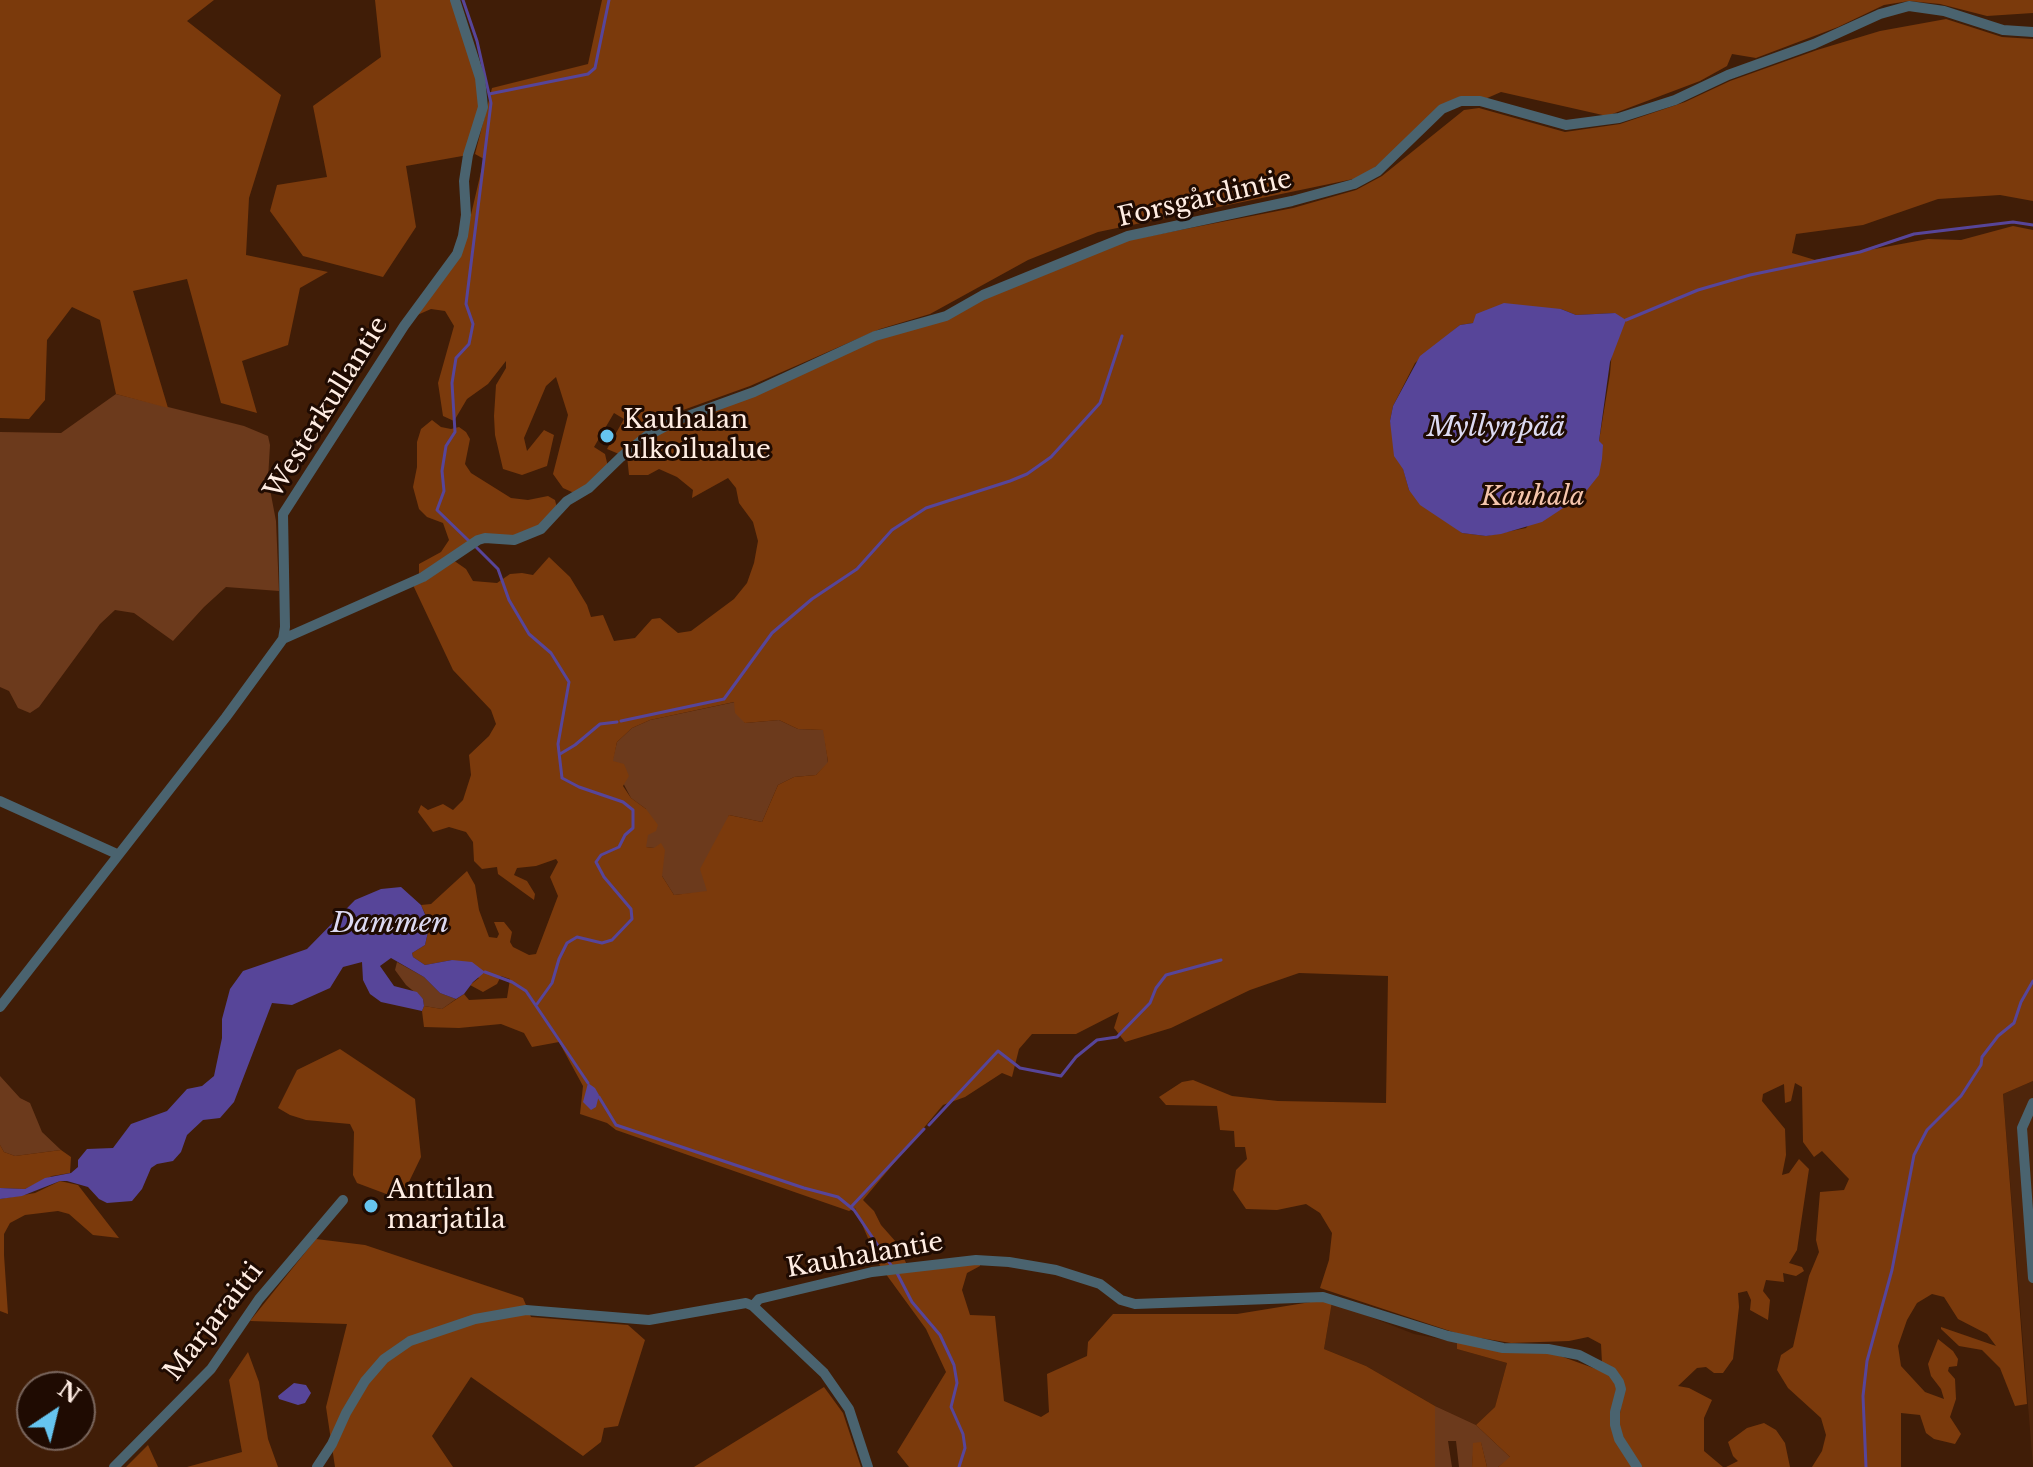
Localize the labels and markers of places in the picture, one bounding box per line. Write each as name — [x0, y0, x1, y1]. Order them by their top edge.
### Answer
place label: Kauhalan ulkoilualue — [623, 405, 771, 466]
marker: Kauhalan ulkoilualue — [598, 427, 616, 445]
place label: Anttilan marjatila — [387, 1175, 506, 1236]
marker: Anttilan marjatila — [362, 1197, 380, 1215]

